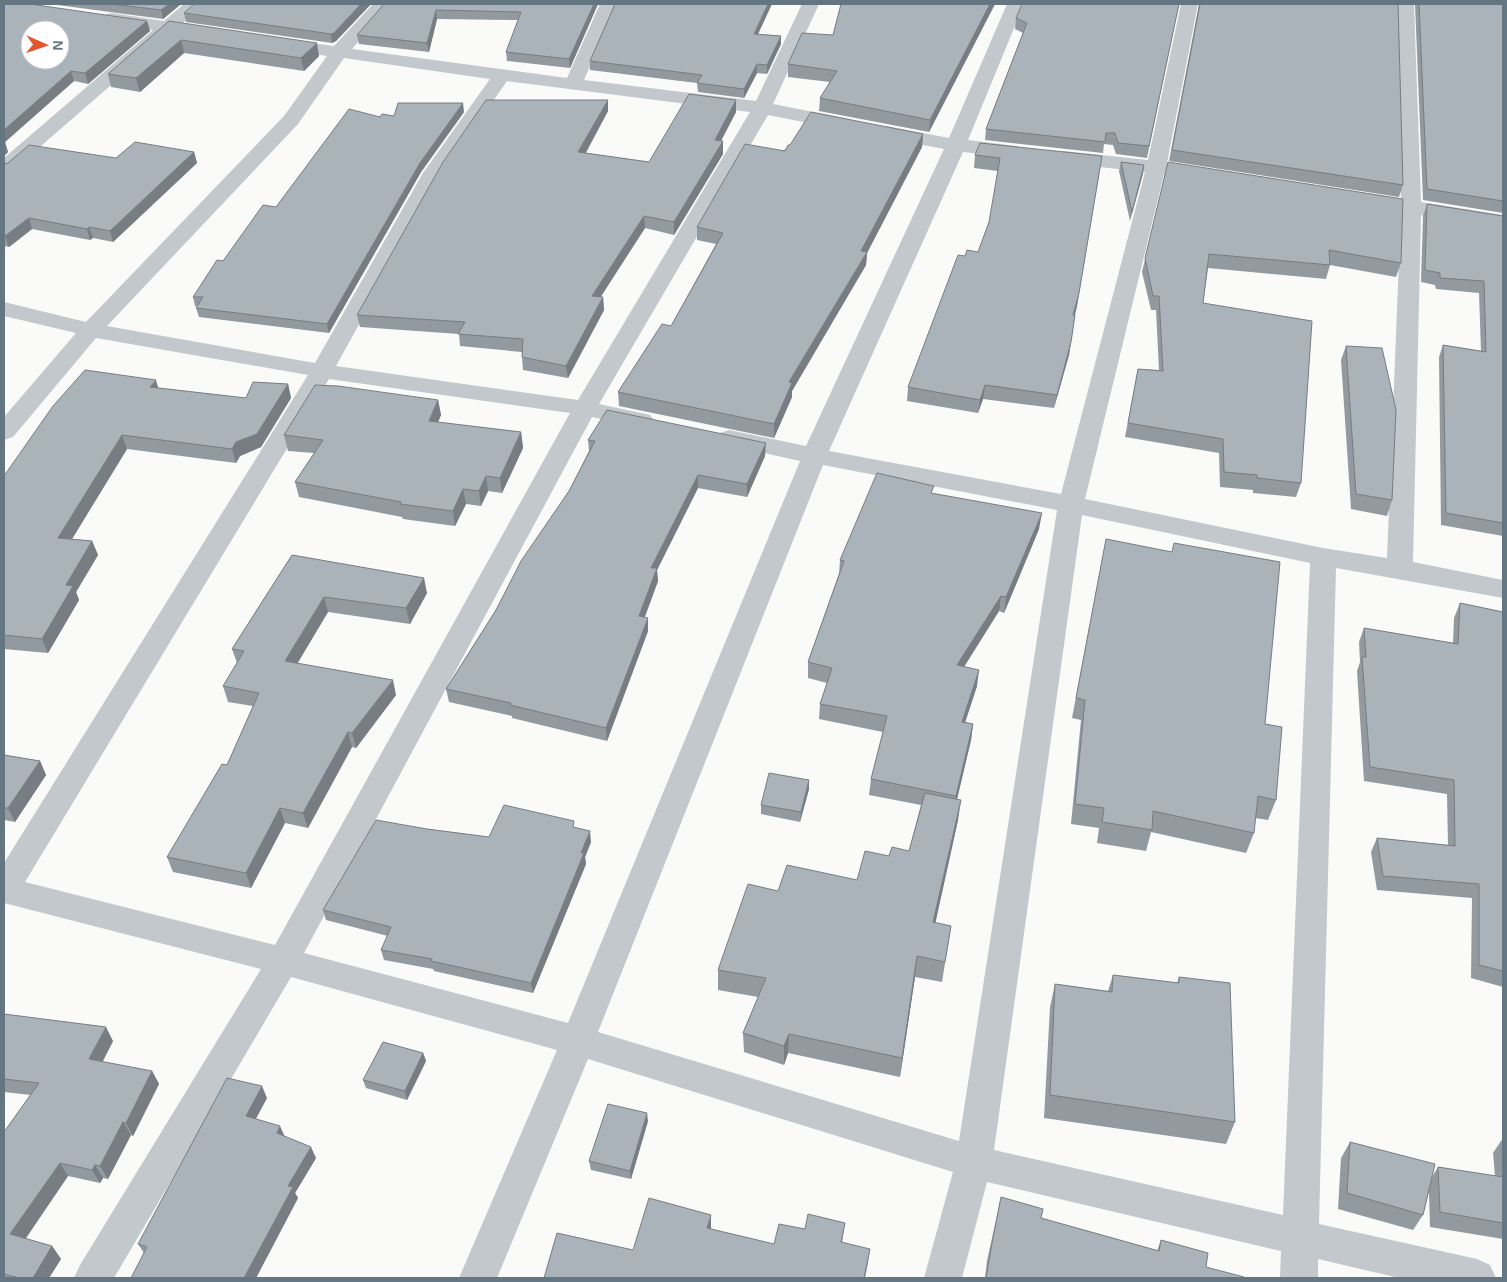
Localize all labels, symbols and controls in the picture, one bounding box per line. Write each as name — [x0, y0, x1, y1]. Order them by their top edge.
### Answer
north arrow — [20, 20, 70, 70]
text: N — [50, 40, 66, 51]

